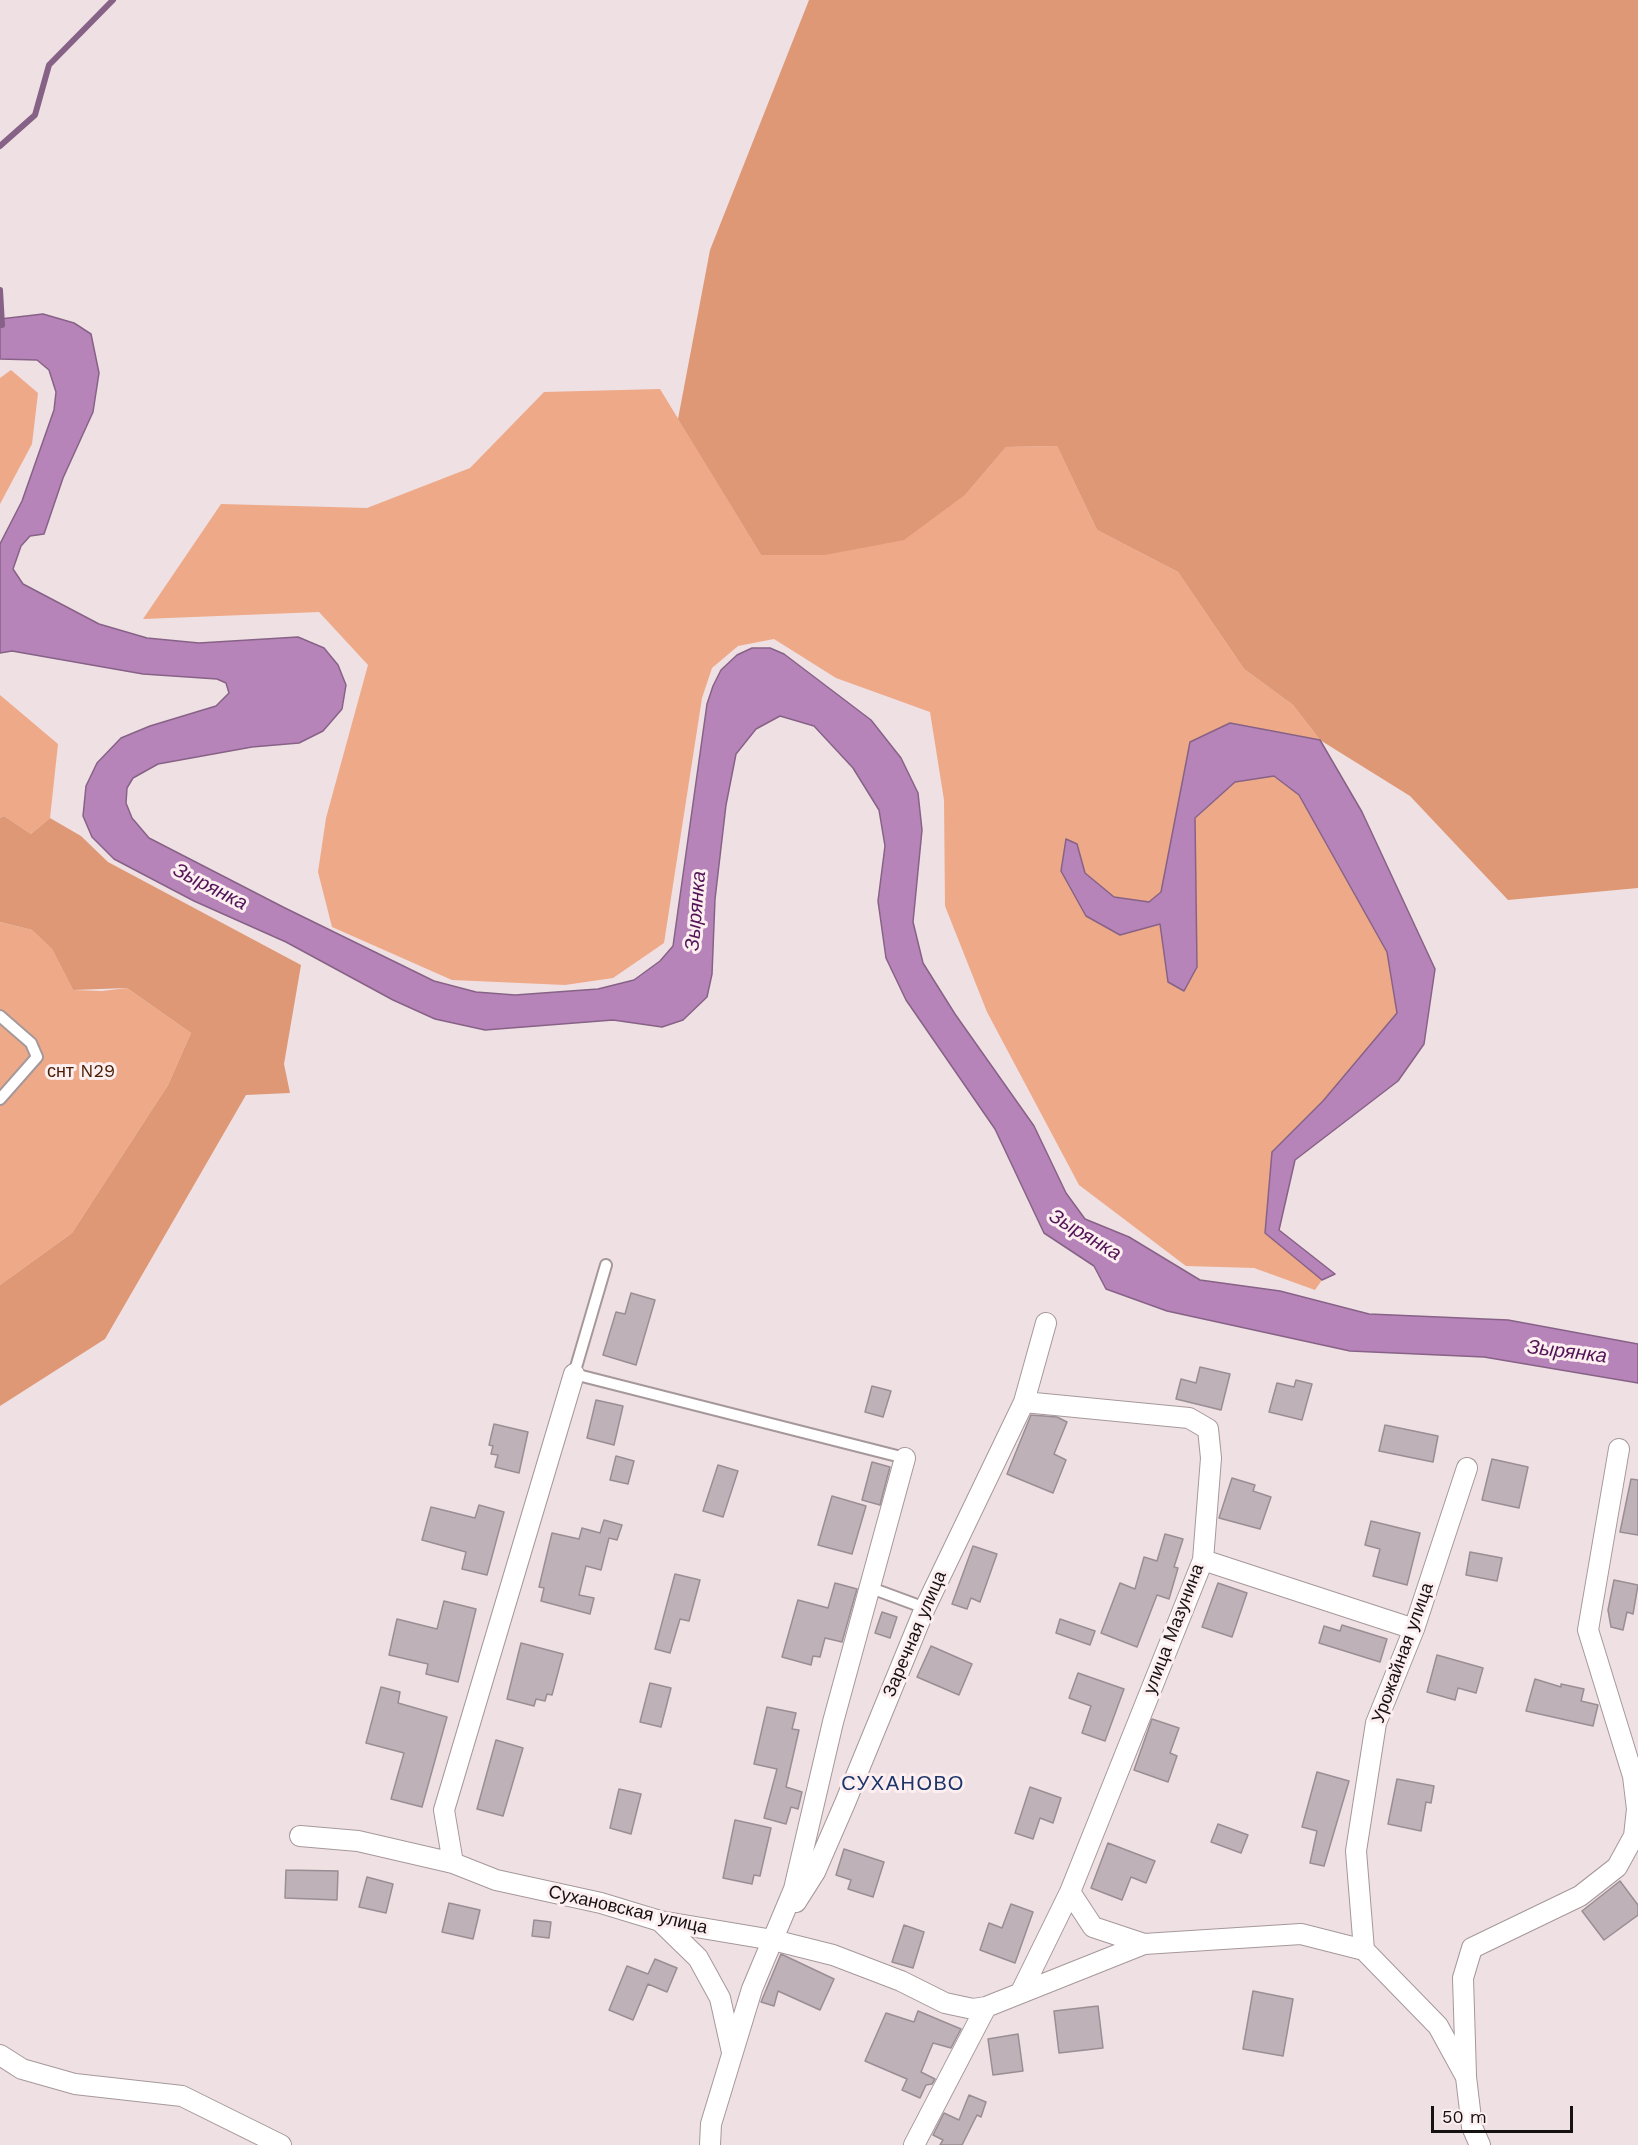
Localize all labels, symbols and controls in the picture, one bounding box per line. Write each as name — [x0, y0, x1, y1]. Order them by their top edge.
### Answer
water label: Зырянка — [169, 858, 251, 916]
water label: Зырянка — [681, 870, 711, 952]
park label: снт N29 — [47, 1061, 115, 1083]
water label: Зырянка — [1044, 1204, 1126, 1266]
water label: Зырянка — [1526, 1335, 1608, 1369]
street label: улица Мазунина — [1139, 1561, 1209, 1697]
street label: Заречная улица — [879, 1568, 951, 1700]
street label: Урожайная улица — [1368, 1580, 1438, 1726]
district label: СУХАНОВО — [841, 1772, 965, 1796]
street label: Сухановская улица — [546, 1881, 710, 1939]
scale bar — [1434, 2094, 1576, 2132]
text: 50 m — [1442, 2106, 1487, 2127]

